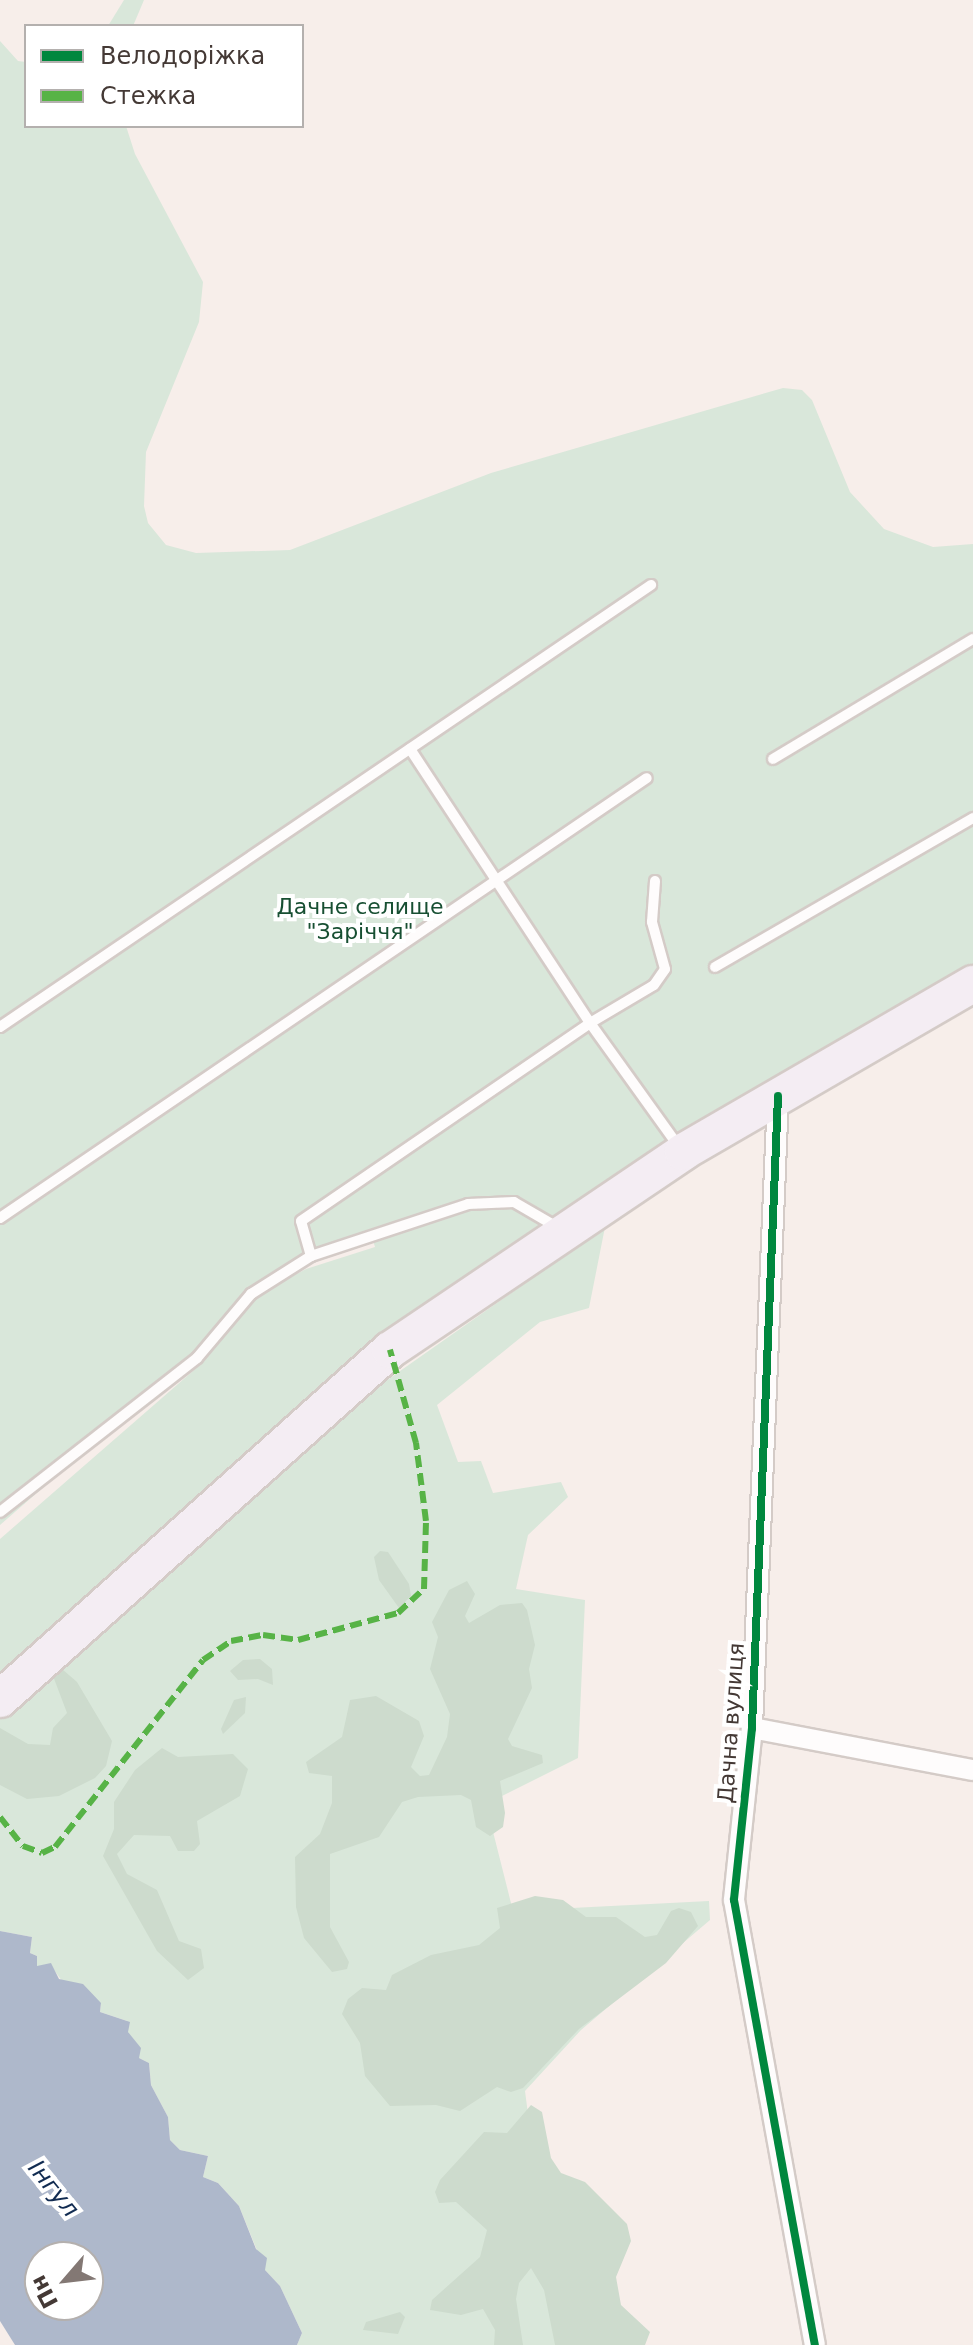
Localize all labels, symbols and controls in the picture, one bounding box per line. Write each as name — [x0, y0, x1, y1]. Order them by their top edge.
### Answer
legend — [24, 24, 304, 128]
text: Велодоріжка — [100, 42, 265, 70]
text: Стежка — [100, 82, 196, 110]
park label: Дачне селище "Заріччя" — [277, 893, 443, 944]
street label: Дачна вулиця — [712, 1642, 750, 1804]
water label: Інгул — [21, 2155, 85, 2223]
north arrow — [24, 2241, 104, 2321]
text: Пн — [25, 2271, 63, 2312]

